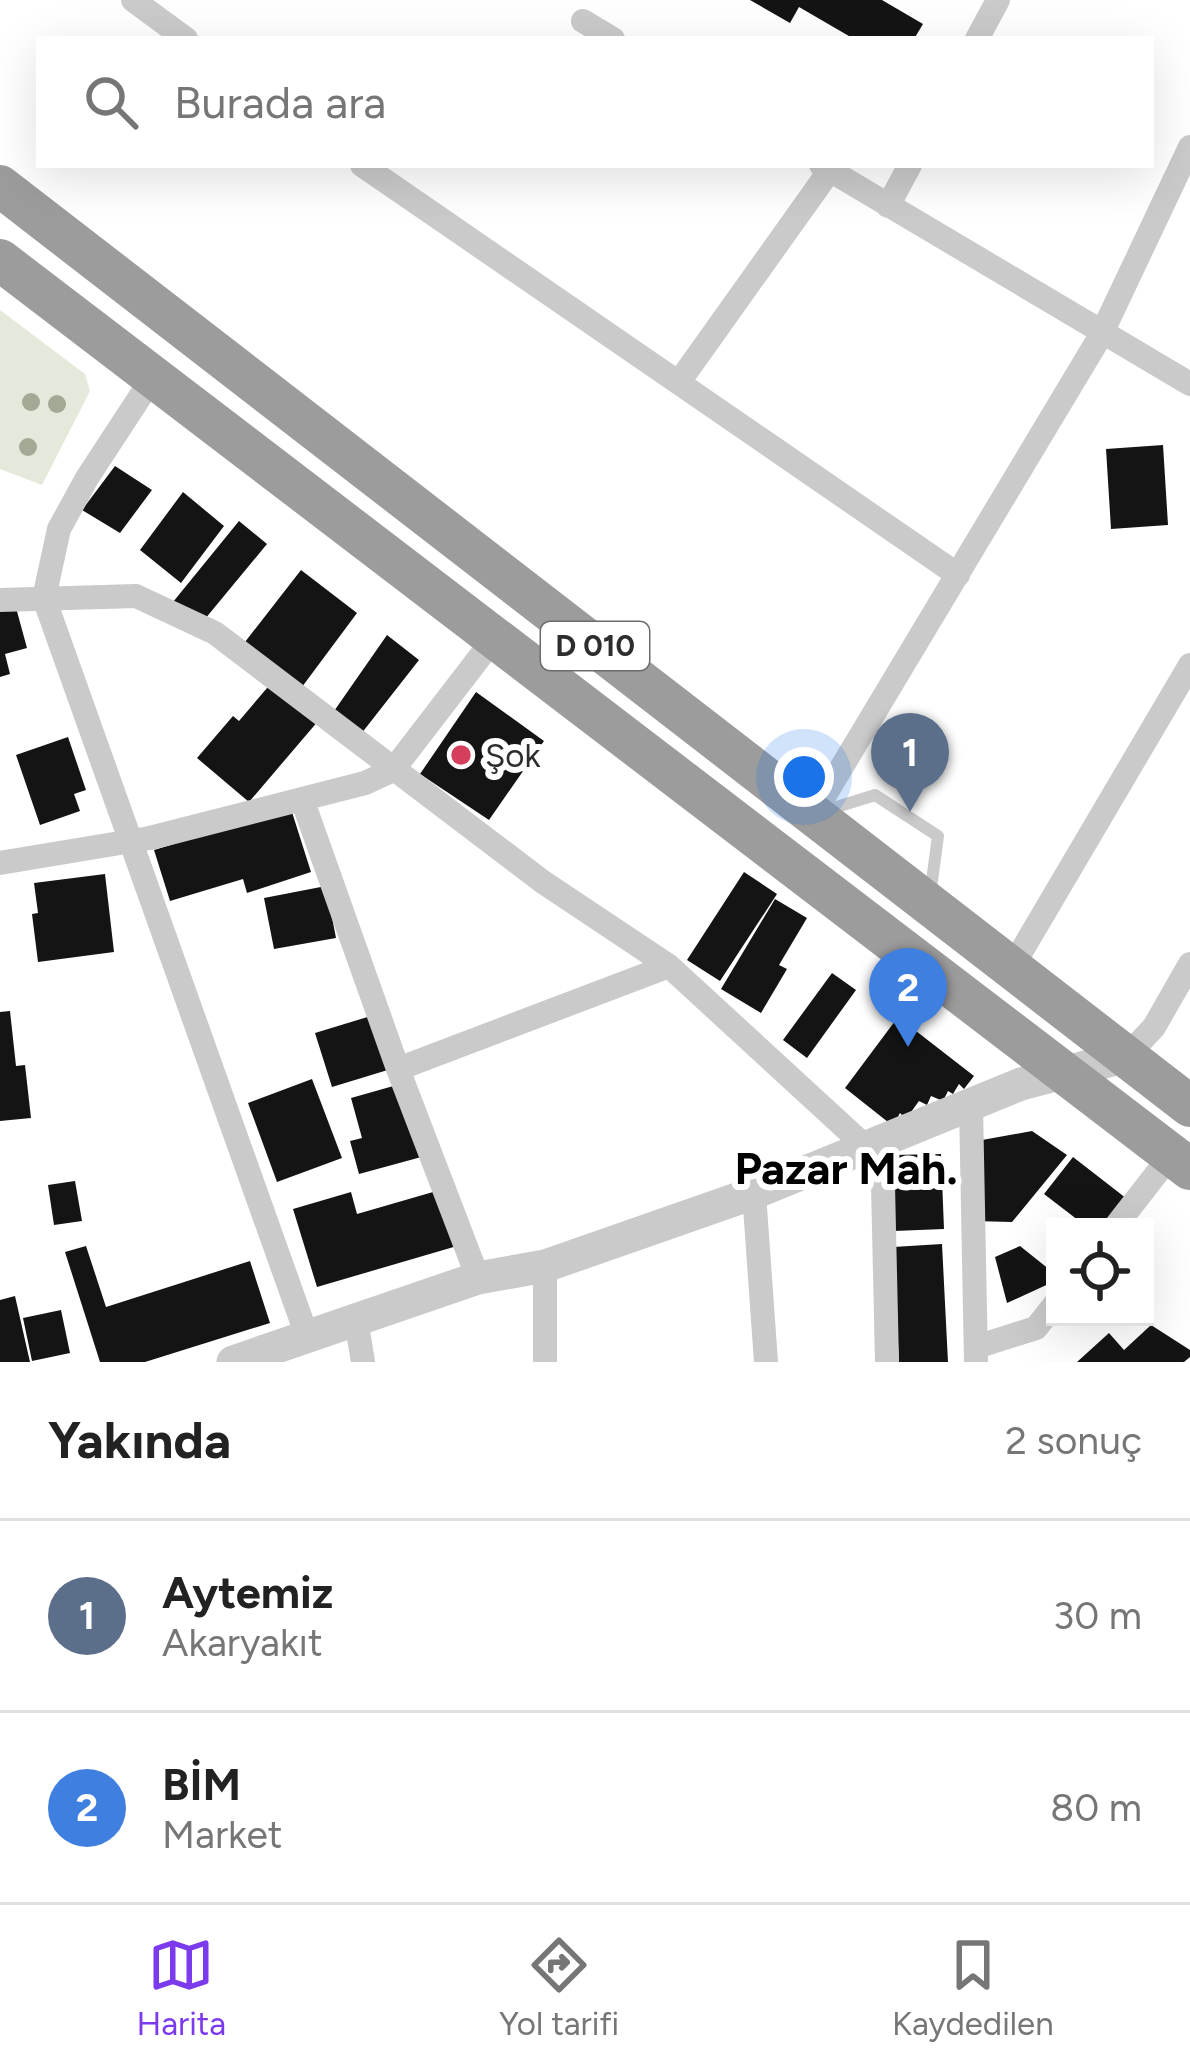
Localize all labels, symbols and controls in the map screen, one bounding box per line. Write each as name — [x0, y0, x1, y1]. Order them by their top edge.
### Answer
search box — [36, 36, 1154, 168]
icon: search — [78, 69, 144, 135]
text: Burada ara — [174, 75, 386, 129]
road number: D 010 — [541, 622, 649, 670]
pin: 1 — [871, 713, 949, 812]
place label: Şok — [485, 736, 540, 775]
marker: Şok — [448, 742, 474, 768]
your location — [774, 747, 834, 807]
pin: 2 — [869, 948, 947, 1047]
district label: Pazar Mah. — [734, 1141, 958, 1195]
map controls — [1046, 1218, 1154, 1326]
button: locate — [1046, 1218, 1154, 1326]
text: Yakında — [48, 1410, 231, 1471]
text: 2 sonuç — [1005, 1417, 1142, 1464]
text: Aytemiz — [162, 1565, 333, 1619]
text: 1 — [79, 1592, 95, 1639]
text: 30 m — [1053, 1592, 1142, 1639]
text: Akaryakıt — [162, 1619, 323, 1666]
text: BİM — [162, 1757, 241, 1811]
text: 2 — [76, 1784, 98, 1831]
text: 80 m — [1050, 1784, 1142, 1831]
text: Market — [162, 1811, 283, 1858]
tab: Harita — [136, 1932, 226, 2043]
tab: Yol tarifi — [499, 1932, 619, 2043]
tab: Kaydedilen — [892, 1932, 1054, 2043]

